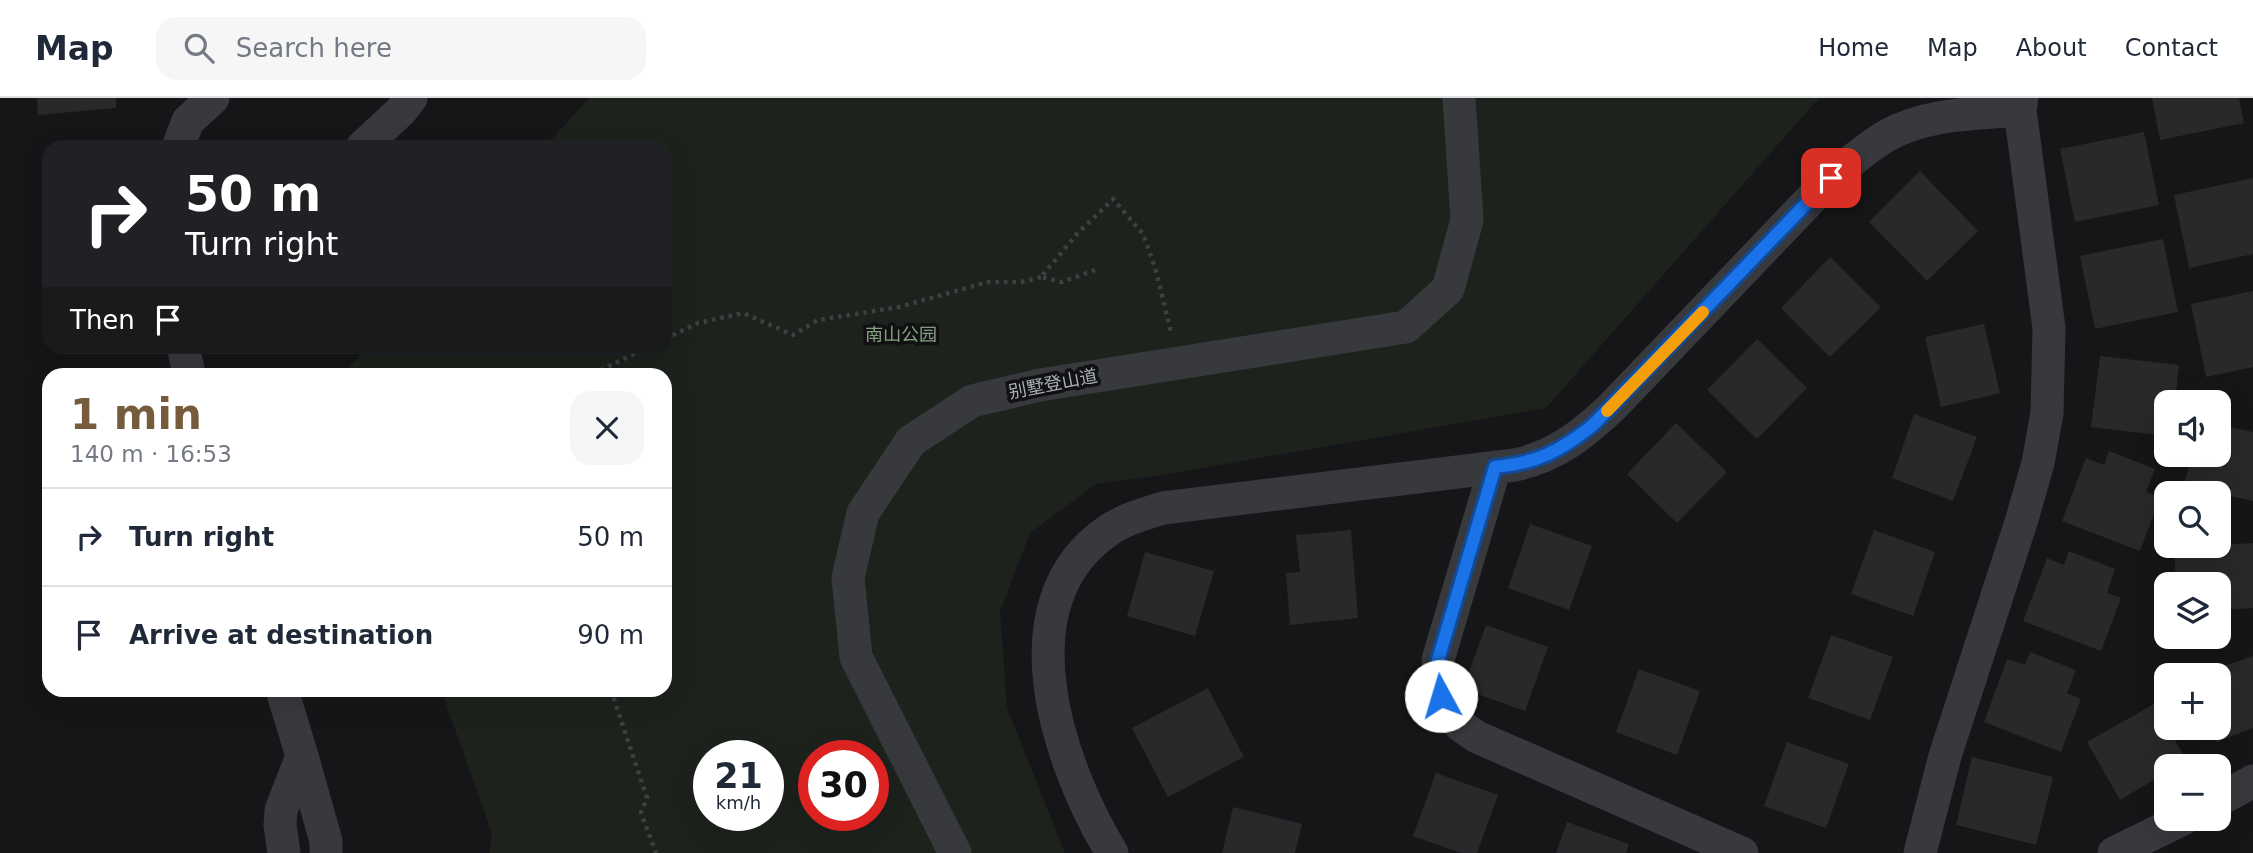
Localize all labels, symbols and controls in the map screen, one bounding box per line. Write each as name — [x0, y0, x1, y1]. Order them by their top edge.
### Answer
search box — [156, 17, 646, 80]
text: Map — [35, 29, 114, 68]
icon: search — [180, 29, 218, 67]
text: Search here — [236, 33, 392, 63]
text: Home — [1818, 34, 1889, 62]
text: Map — [1927, 34, 1978, 62]
text: About — [2016, 34, 2087, 62]
text: Contact — [2125, 34, 2218, 62]
pin — [1801, 148, 1861, 208]
icon: arrive — [1812, 159, 1850, 197]
text: 50 m — [185, 166, 321, 223]
icon: right — [70, 168, 161, 259]
text: Turn right — [185, 225, 338, 263]
icon: arrive — [149, 301, 187, 339]
text: Then — [70, 305, 135, 335]
park label: 南山公园 — [865, 324, 937, 345]
street label: 别墅登山道 — [1007, 365, 1099, 402]
text: 1 min — [70, 390, 202, 439]
map controls — [2154, 390, 2231, 831]
button: sound — [2154, 390, 2231, 467]
button: close — [570, 391, 644, 465]
text: 140 m · 16:53 — [70, 441, 232, 467]
button: search — [2154, 481, 2231, 558]
icon: right — [70, 518, 108, 556]
text: Turn right — [129, 522, 274, 552]
text: 50 m — [577, 522, 644, 552]
button: layers — [2154, 572, 2231, 649]
icon: arrive — [70, 616, 108, 654]
text: Arrive at destination — [129, 620, 433, 650]
text: 90 m — [577, 620, 644, 650]
position arrow — [1404, 659, 1478, 733]
button: + — [2154, 663, 2231, 740]
speed limit sign: 30 — [798, 740, 889, 831]
button: − — [2154, 754, 2231, 831]
text: 21 — [714, 756, 763, 796]
text: km/h — [716, 792, 761, 813]

